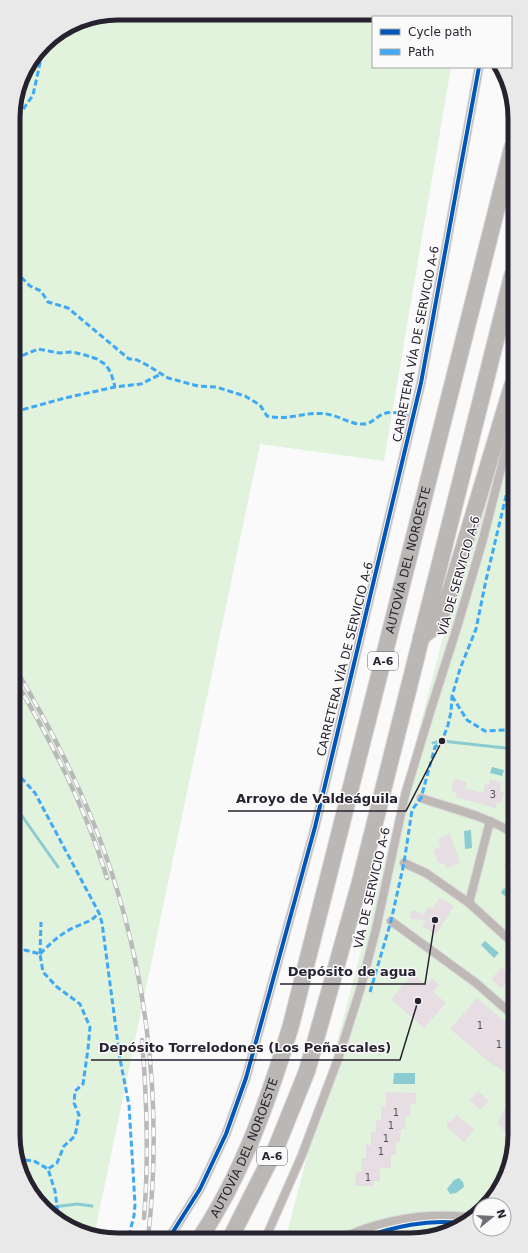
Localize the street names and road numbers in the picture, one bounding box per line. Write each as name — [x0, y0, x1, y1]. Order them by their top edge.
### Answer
street label: CARRETERA VÍA DE SERVICIO A-6 — [389, 244, 442, 443]
street label: AUTOVÍA DEL NOROESTE — [383, 485, 433, 635]
street label: VÍA DE SERVICIO A-6 — [434, 514, 483, 638]
street label: CARRETERA VÍA DE SERVICIO A-6 — [313, 560, 376, 758]
road number: A-6 — [368, 652, 398, 670]
street label: VÍA DE SERVICIO A-6 — [350, 826, 393, 950]
street label: AUTOVÍA DEL NOROESTE — [207, 1076, 281, 1220]
road number: A-6 — [257, 1147, 287, 1165]

